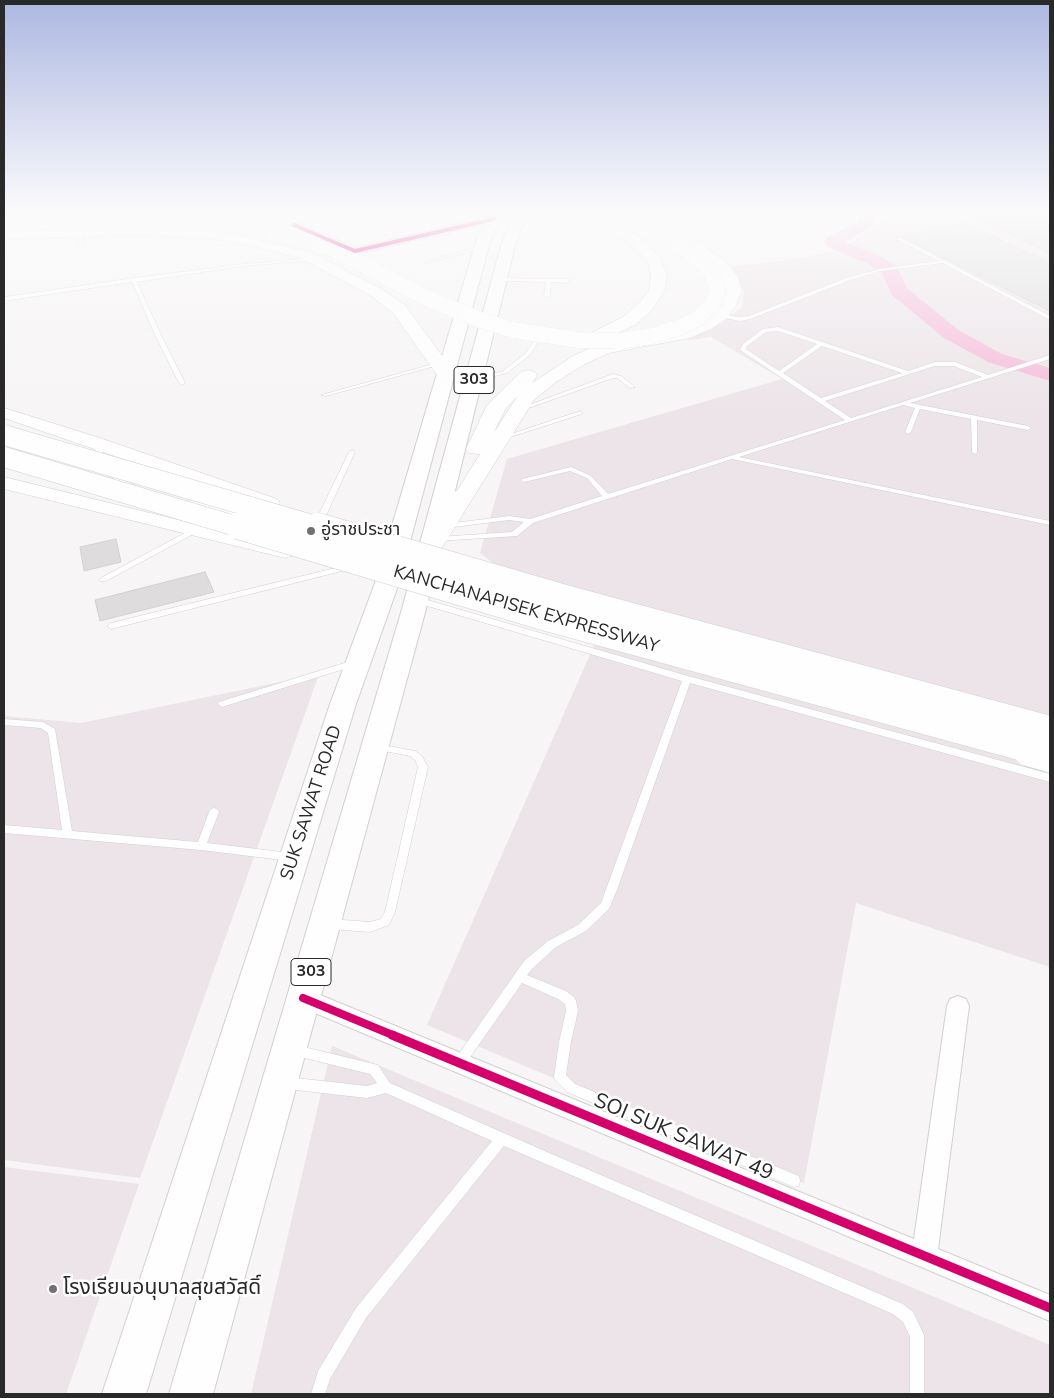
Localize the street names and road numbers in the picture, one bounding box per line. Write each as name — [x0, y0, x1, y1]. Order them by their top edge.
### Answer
road number: 303 — [454, 366, 494, 394]
street label: KANCHANAPISEK EXPRESSWAY — [391, 562, 661, 658]
street label: SUK SAWAT ROAD — [277, 723, 347, 883]
road number: 303 — [291, 959, 331, 986]
street label: SOI SUK SAWAT 49 — [589, 1089, 777, 1187]

